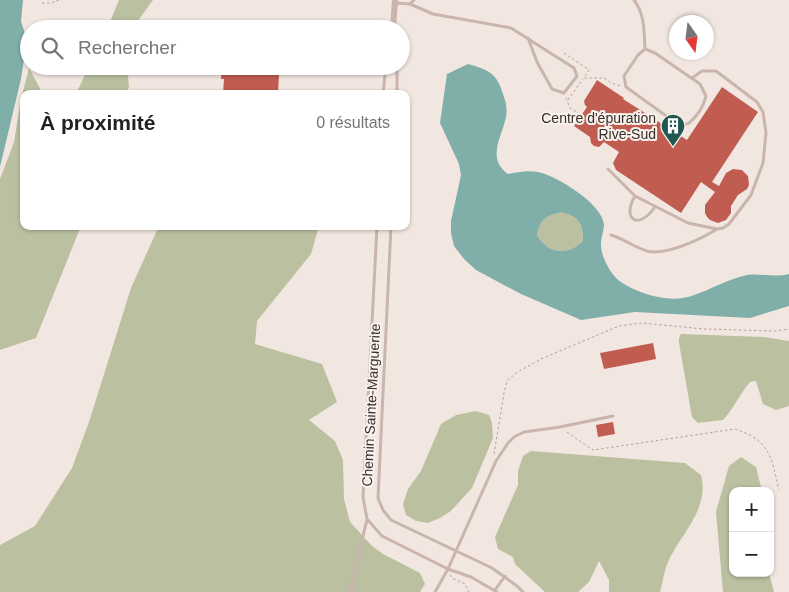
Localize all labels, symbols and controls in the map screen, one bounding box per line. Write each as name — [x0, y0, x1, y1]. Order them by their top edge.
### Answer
north arrow — [669, 15, 714, 60]
search box — [20, 20, 410, 75]
icon: search — [38, 34, 66, 62]
text: Rechercher — [78, 37, 176, 58]
place label: Centre d'épuration Rive-Sud — [541, 110, 656, 142]
text: À proximité — [40, 111, 156, 134]
building icon: Centre d'épuration Rive-Sud — [660, 113, 686, 147]
text: 0 résultats — [316, 114, 390, 131]
street label: Chemin Sainte-Marguerite — [359, 323, 383, 487]
map controls — [729, 487, 774, 577]
button: + — [729, 487, 774, 532]
button: − — [729, 532, 774, 577]

